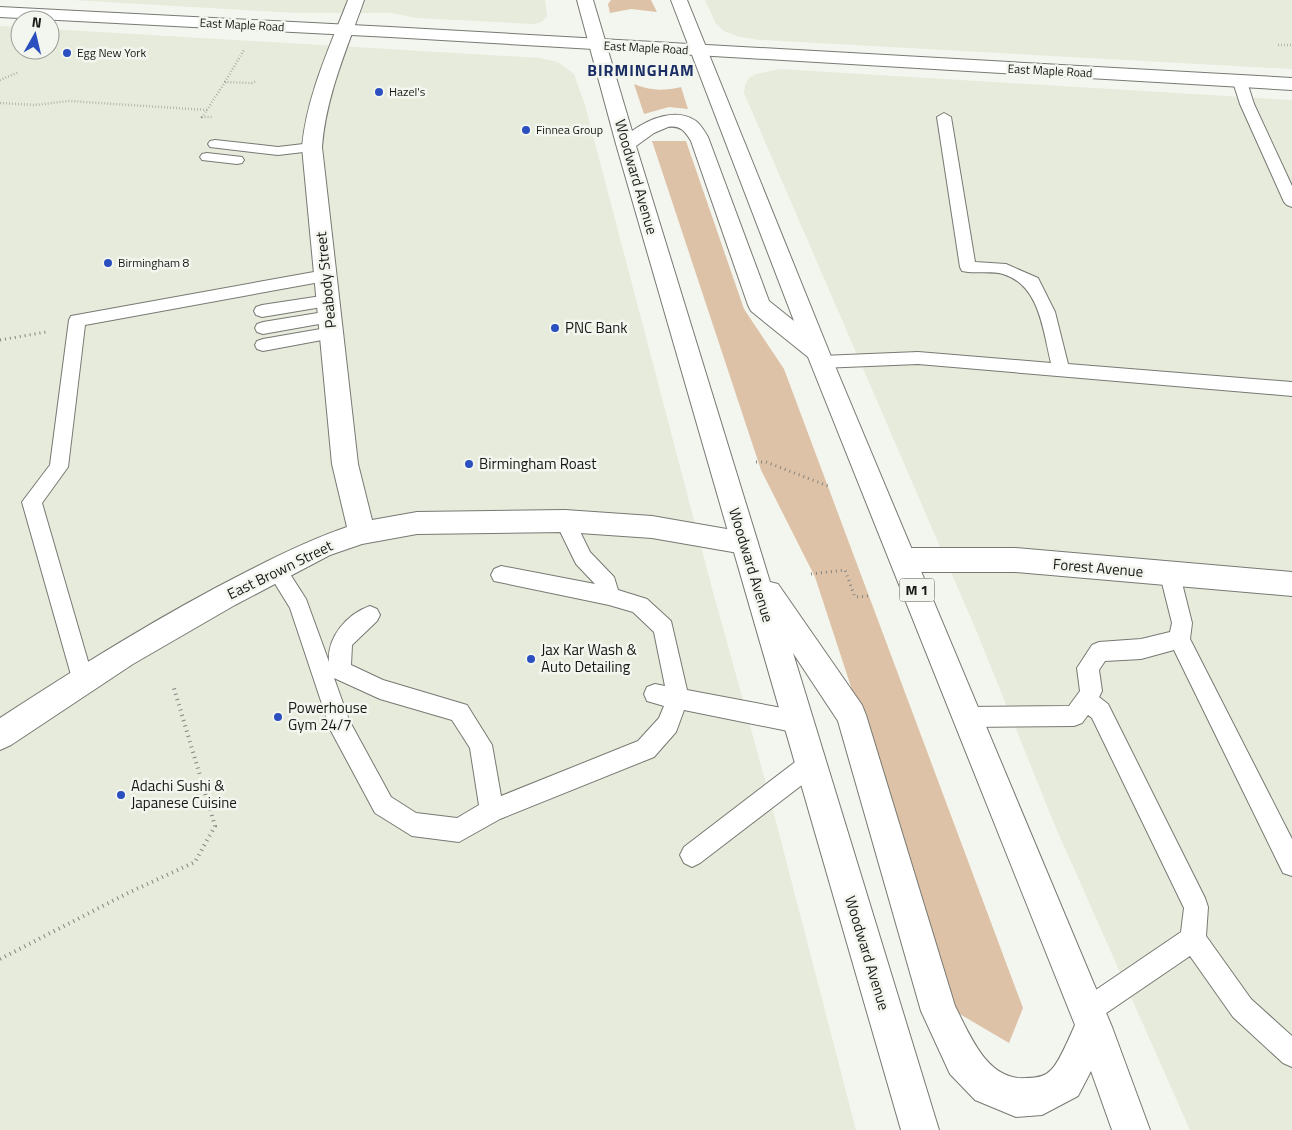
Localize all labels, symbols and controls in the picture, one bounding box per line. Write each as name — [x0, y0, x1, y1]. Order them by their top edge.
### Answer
north arrow — [10, 10, 60, 60]
text: N — [31, 11, 43, 33]
street label: East Maple Road — [199, 13, 285, 36]
street label: East Maple Road — [603, 36, 689, 59]
place label: Egg New York — [77, 43, 146, 62]
marker: Egg New York — [61, 47, 73, 59]
district label: BIRMINGHAM — [587, 58, 695, 82]
street label: East Maple Road — [1007, 59, 1093, 82]
place label: Hazel's — [389, 82, 426, 101]
marker: Hazel's — [373, 86, 385, 98]
street label: Woodward Avenue — [609, 117, 664, 237]
place label: Finnea Group — [536, 120, 603, 139]
marker: Finnea Group — [520, 124, 532, 136]
street label: Peabody Street — [309, 230, 342, 329]
place label: Birmingham 8 — [118, 253, 190, 272]
marker: Birmingham 8 — [102, 257, 114, 269]
place label: PNC Bank — [565, 316, 628, 339]
marker: PNC Bank — [549, 322, 561, 334]
place label: Birmingham Roast — [479, 452, 597, 475]
marker: Birmingham Roast — [463, 458, 475, 470]
street label: Woodward Avenue — [723, 505, 780, 625]
street label: East Brown Street — [223, 534, 337, 605]
street label: Forest Avenue — [1052, 552, 1144, 583]
road number: M 1 — [900, 578, 934, 602]
place label: Jax Kar Wash & Auto Detailing — [541, 638, 637, 678]
marker: Jax Kar Wash & Auto Detailing — [525, 653, 537, 665]
place label: Powerhouse Gym 24/7 — [288, 696, 367, 736]
marker: Powerhouse Gym 24/7 — [272, 711, 284, 723]
place label: Adachi Sushi & Japanese Cuisine — [131, 774, 237, 814]
marker: Adachi Sushi & Japanese Cuisine — [115, 789, 127, 801]
street label: Woodward Avenue — [839, 893, 896, 1013]

